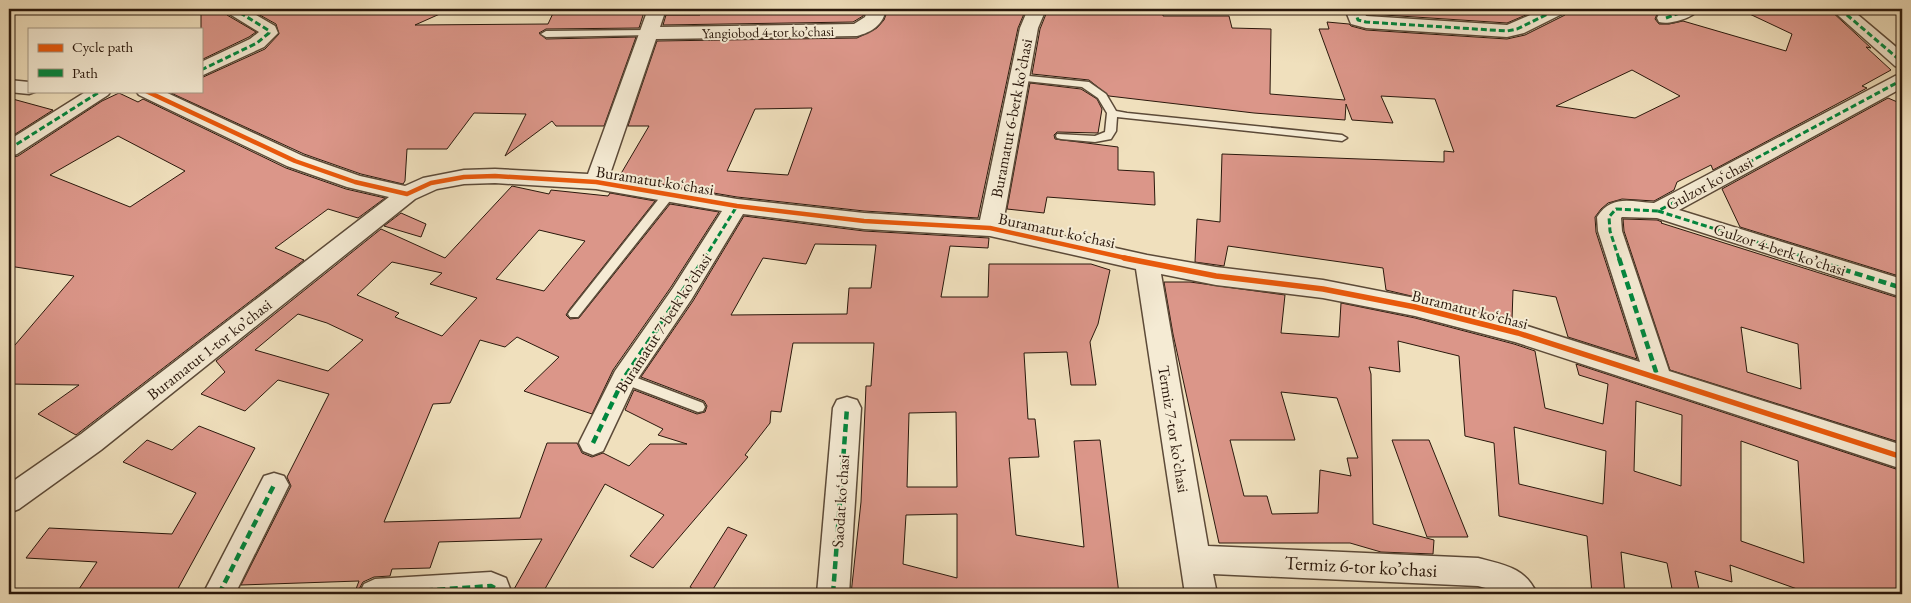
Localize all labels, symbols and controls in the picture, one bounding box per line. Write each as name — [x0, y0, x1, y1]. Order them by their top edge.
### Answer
street label: Yangiobod 4-tor koʼchasi — [702, 22, 835, 42]
legend — [28, 28, 202, 92]
text: Cycle path — [72, 37, 134, 56]
street label: Buramatut 6-berk koʼchasi — [986, 37, 1037, 199]
text: Path — [72, 63, 98, 82]
street label: Gulzor koʻchasi — [1662, 152, 1756, 215]
street label: Buramatut koʻchasi — [595, 161, 715, 200]
street label: Buramatut koʻchasi — [997, 208, 1117, 253]
street label: Gulzor 4-berk koʼchasi — [1711, 218, 1849, 281]
street label: Buramatut 7-berk koʼchasi — [611, 250, 716, 397]
street label: Buramatut koʻchasi — [1410, 285, 1530, 334]
street label: Buramatut 1-tor koʼchasi — [143, 294, 276, 405]
street label: Termiz 7-tor koʼchasi — [1153, 364, 1194, 494]
street label: Saodat koʻchasi — [827, 454, 854, 548]
street label: Termiz 6-tor koʼchasi — [1284, 550, 1438, 583]

